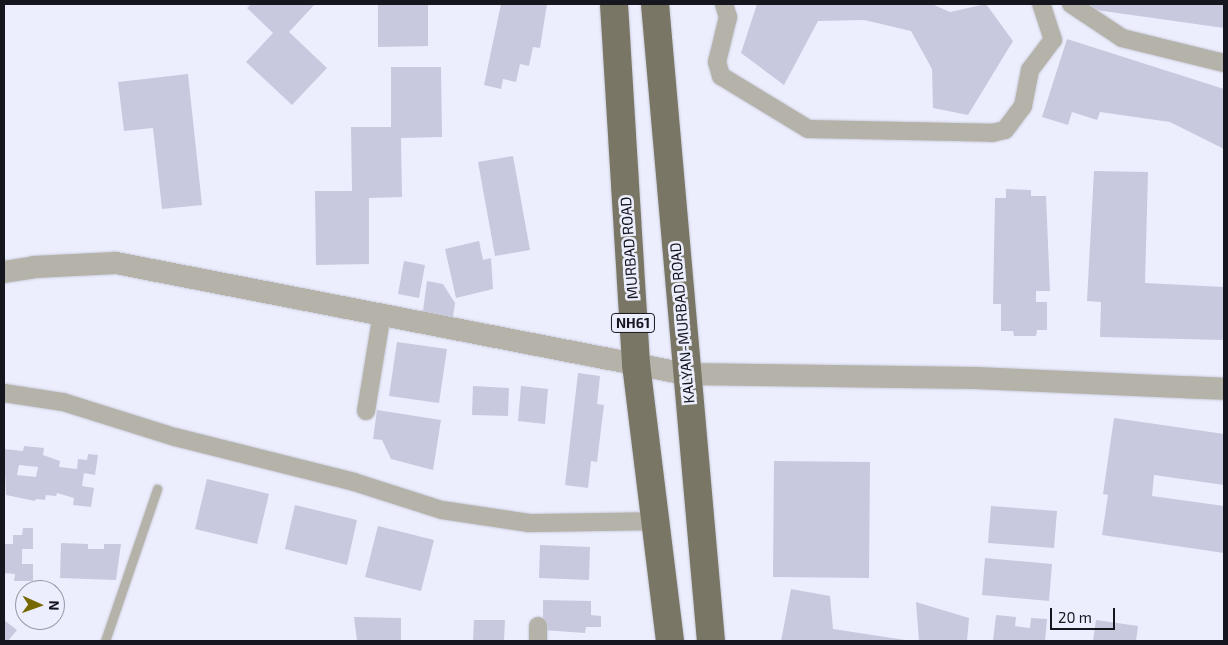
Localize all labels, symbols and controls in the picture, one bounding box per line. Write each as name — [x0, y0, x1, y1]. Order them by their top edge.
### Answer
street label: MURBAD ROAD — [616, 196, 642, 300]
street label: KALYAN-MURBAD ROAD — [666, 242, 698, 404]
road number: NH61 — [610, 312, 656, 334]
north arrow — [15, 580, 65, 630]
scale bar — [1053, 598, 1118, 630]
text: N — [46, 600, 63, 611]
text: 20 m — [1058, 608, 1092, 626]

